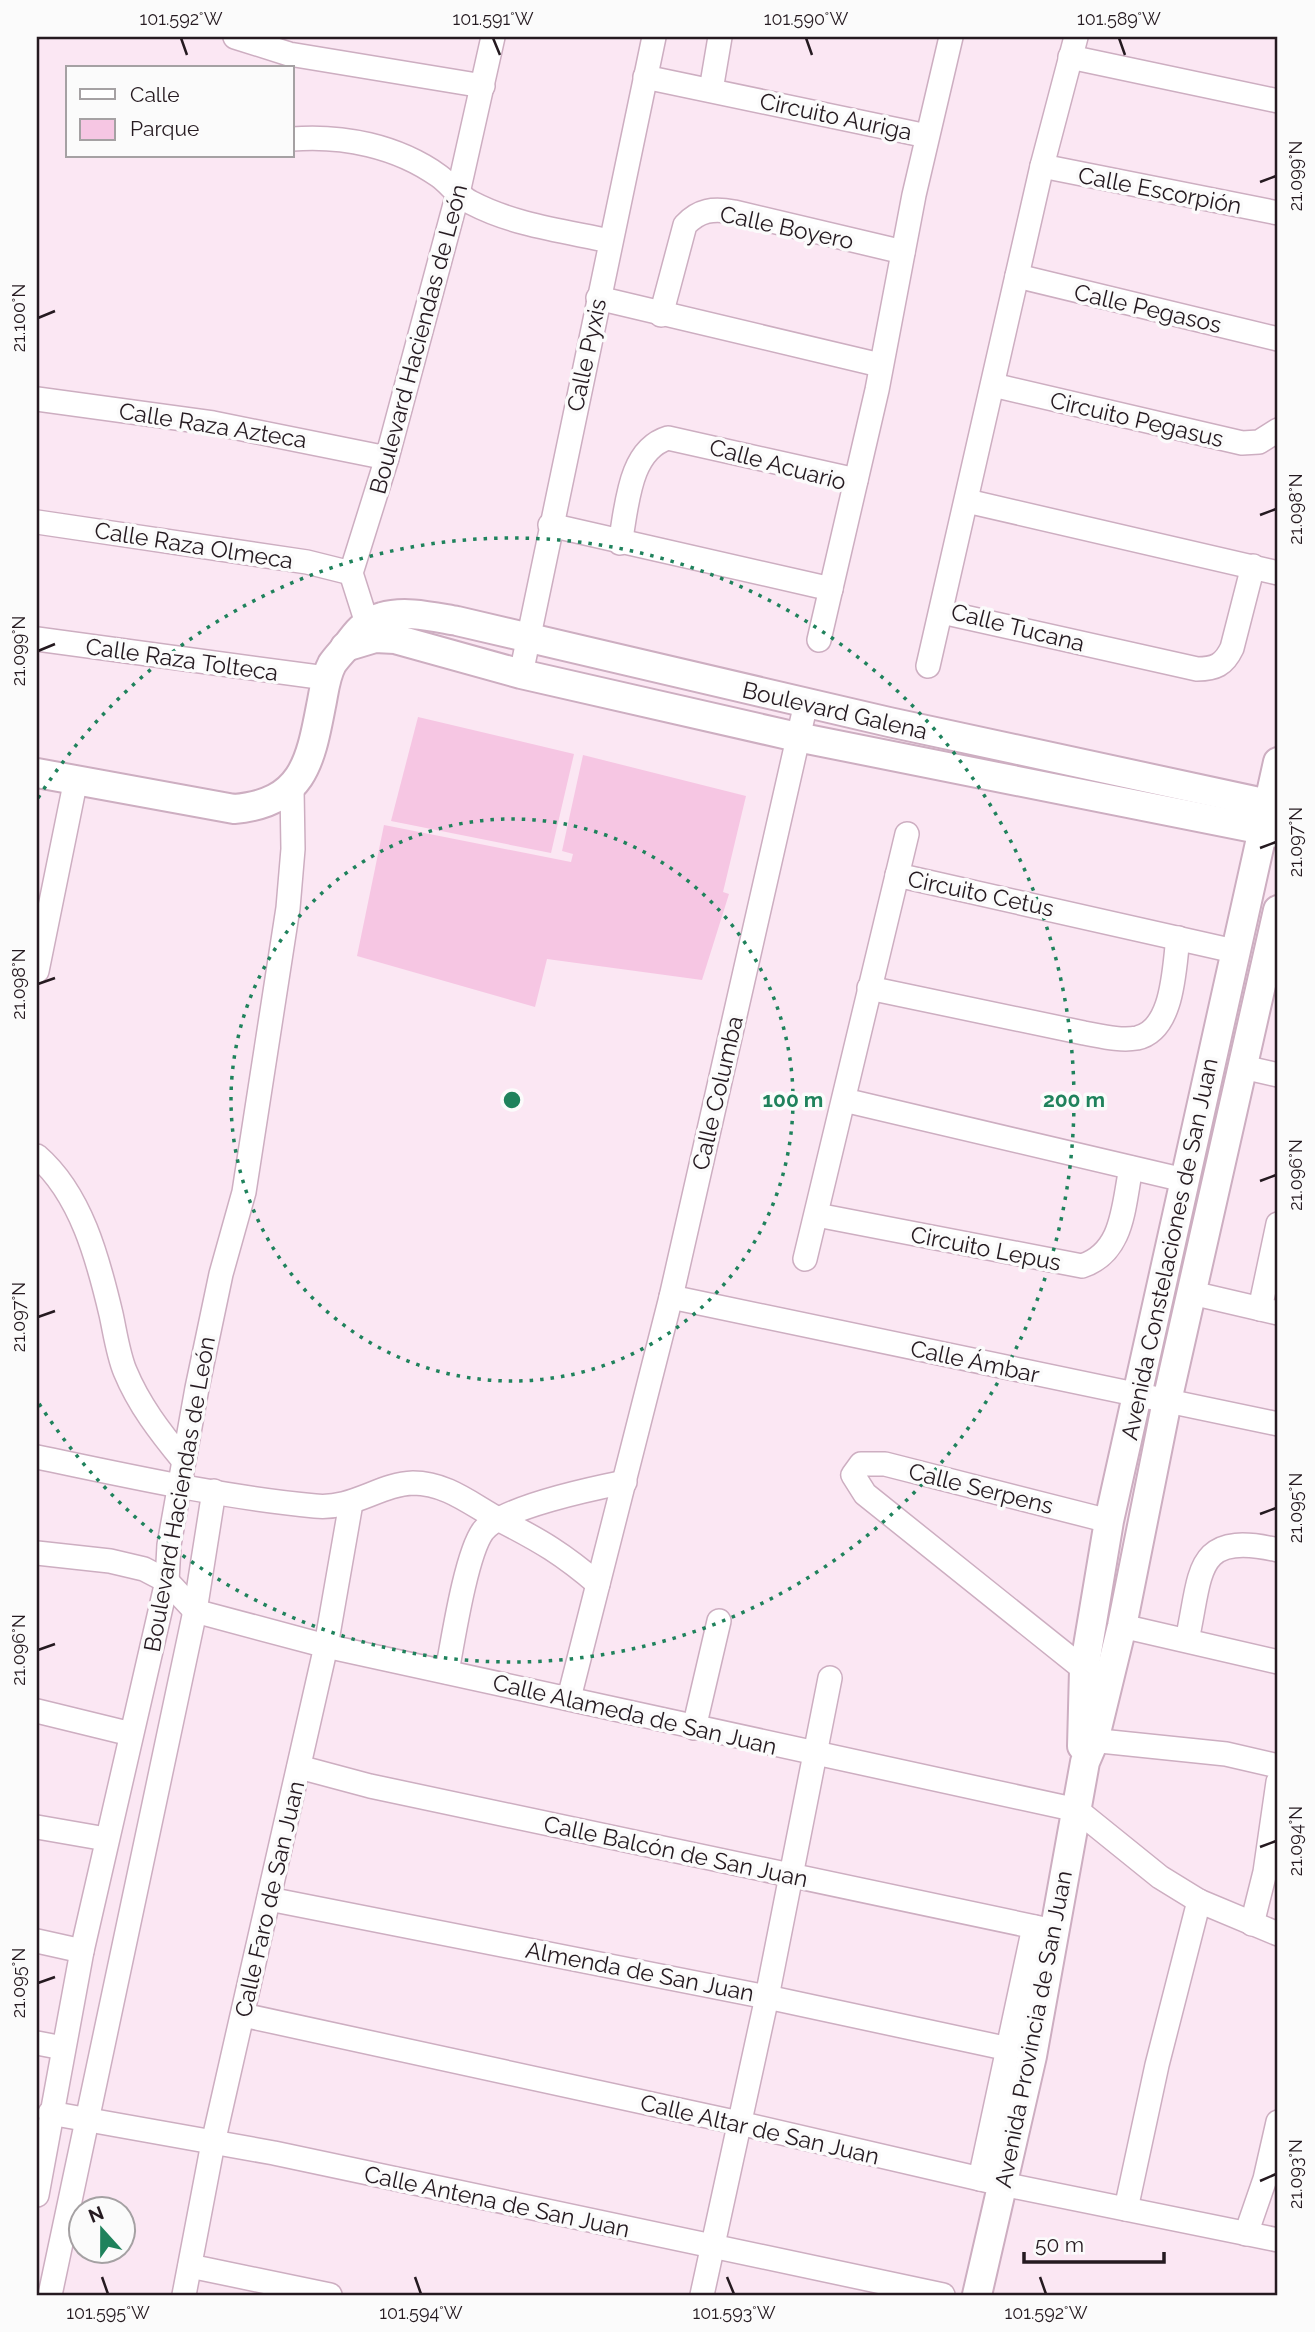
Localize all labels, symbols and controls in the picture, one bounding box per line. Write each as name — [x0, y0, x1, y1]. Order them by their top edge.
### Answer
text: 101.592°W — [140, 8, 223, 29]
text: 101.591°W — [452, 8, 534, 29]
text: 101.590°W — [764, 8, 848, 29]
text: 101.589°W — [1077, 8, 1161, 29]
legend — [66, 66, 294, 158]
text: Calle — [130, 82, 180, 107]
street label: Circuito Auriga — [757, 87, 915, 145]
text: Parque — [130, 116, 199, 141]
text: 21.099°N — [1285, 141, 1306, 211]
street label: Calle Escorpión — [1076, 161, 1244, 219]
street label: Boulevard Haciendas de León — [364, 181, 472, 497]
street label: Calle Boyero — [718, 200, 856, 254]
street label: Calle Pegasos — [1072, 278, 1224, 338]
text: 21.100°N — [8, 284, 29, 352]
street label: Calle Pyxis — [561, 296, 611, 414]
street label: Circuito Pegasus — [1048, 386, 1226, 452]
street label: Calle Raza Azteca — [117, 397, 309, 453]
street label: Calle Acuario — [707, 433, 849, 495]
text: 21.098°N — [1285, 473, 1306, 545]
street label: Calle Raza Olmeca — [93, 516, 295, 574]
street label: Calle Tucana — [949, 597, 1087, 657]
text: 21.099°N — [8, 616, 29, 686]
street label: Calle Raza Tolteca — [84, 632, 280, 686]
street label: Boulevard Galena — [740, 676, 930, 744]
text: 21.097°N — [1285, 807, 1306, 877]
street label: Circuito Cetus — [906, 864, 1056, 922]
text: 21.098°N — [8, 948, 29, 1020]
street label: Calle Columba — [686, 1013, 748, 1173]
street label: Avenida Constelaciones de San Juan — [1115, 1056, 1223, 1442]
text: 100 m — [763, 1087, 823, 1112]
text: 200 m — [1043, 1087, 1105, 1112]
centre of rings — [500, 1088, 524, 1112]
text: 21.096°N — [1285, 1139, 1306, 1211]
street label: Circuito Lepus — [909, 1220, 1063, 1276]
text: 21.097°N — [8, 1282, 29, 1352]
street label: Boulevard Haciendas de León — [138, 1334, 220, 1654]
street label: Calle Ámbar — [908, 1334, 1042, 1388]
street label: Calle Serpens — [906, 1457, 1056, 1519]
text: 21.095°N — [1285, 1473, 1306, 1543]
text: 21.096°N — [8, 1614, 29, 1686]
street label: Calle Alameda de San Juan — [490, 1668, 780, 1760]
street label: Calle Faro de San Juan — [229, 1778, 309, 2020]
text: 21.094°N — [1285, 1806, 1306, 1876]
street label: Calle Balcón de San Juan — [542, 1810, 810, 1892]
street label: Avenida Provincia de San Juan — [989, 1868, 1077, 2190]
street label: Almenda de San Juan — [524, 1936, 756, 2006]
text: 21.095°N — [8, 1948, 29, 2018]
street label: Calle Altar de San Juan — [638, 2088, 882, 2170]
text: 21.093°N — [1285, 2139, 1306, 2209]
street label: Calle Antena de San Juan — [362, 2160, 632, 2242]
north arrow — [66, 2196, 136, 2266]
text: N — [85, 2201, 107, 2227]
scale bar — [1024, 2220, 1164, 2264]
text: 50 m — [1035, 2232, 1084, 2257]
text: 101.595°W — [66, 2302, 150, 2323]
text: 101.594°W — [379, 2302, 463, 2323]
text: 101.593°W — [693, 2302, 776, 2323]
text: 101.592°W — [1005, 2302, 1088, 2323]

